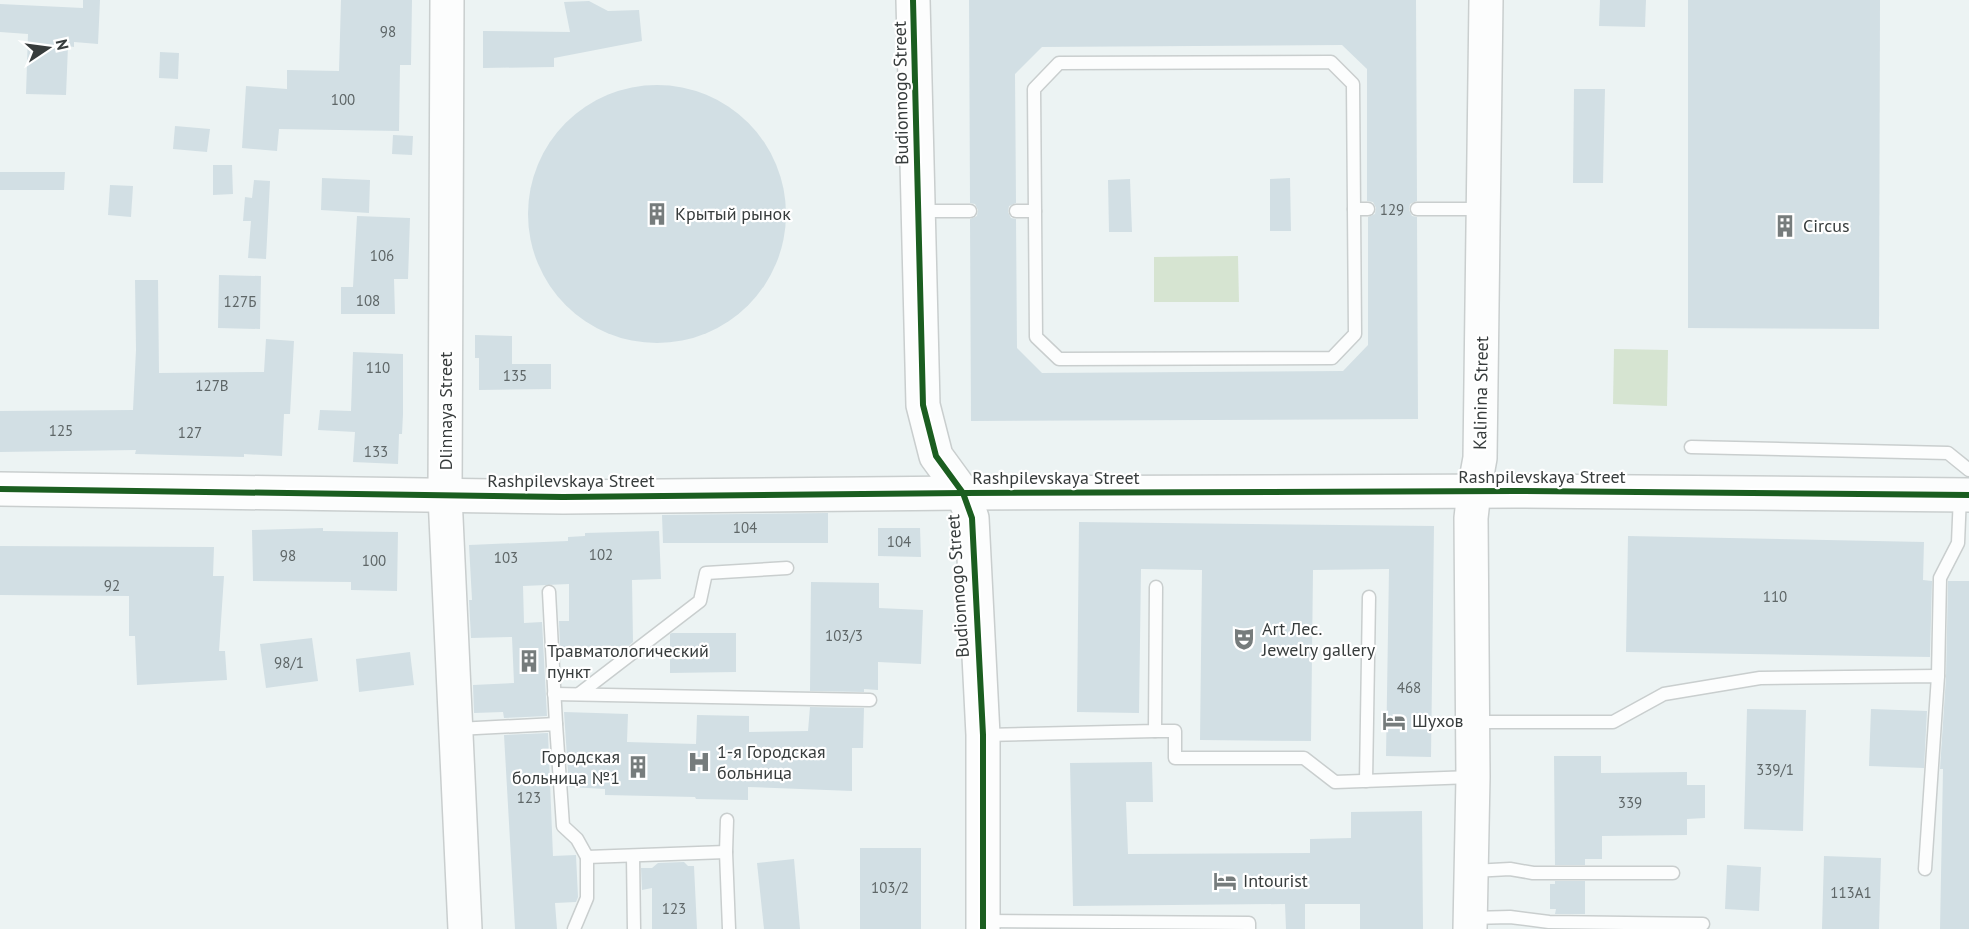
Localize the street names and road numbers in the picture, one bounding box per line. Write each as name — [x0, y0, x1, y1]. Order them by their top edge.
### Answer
street label: Budionnogo Street — [888, 21, 913, 165]
street label: Kalinina Street — [1468, 336, 1493, 450]
street label: Dlinnaya Street — [434, 352, 457, 470]
street label: Rashpilevskaya Street — [1458, 465, 1626, 488]
street label: Rashpilevskaya Street — [972, 466, 1140, 489]
street label: Rashpilevskaya Street — [487, 469, 655, 492]
street label: Budionnogo Street — [941, 514, 974, 659]

